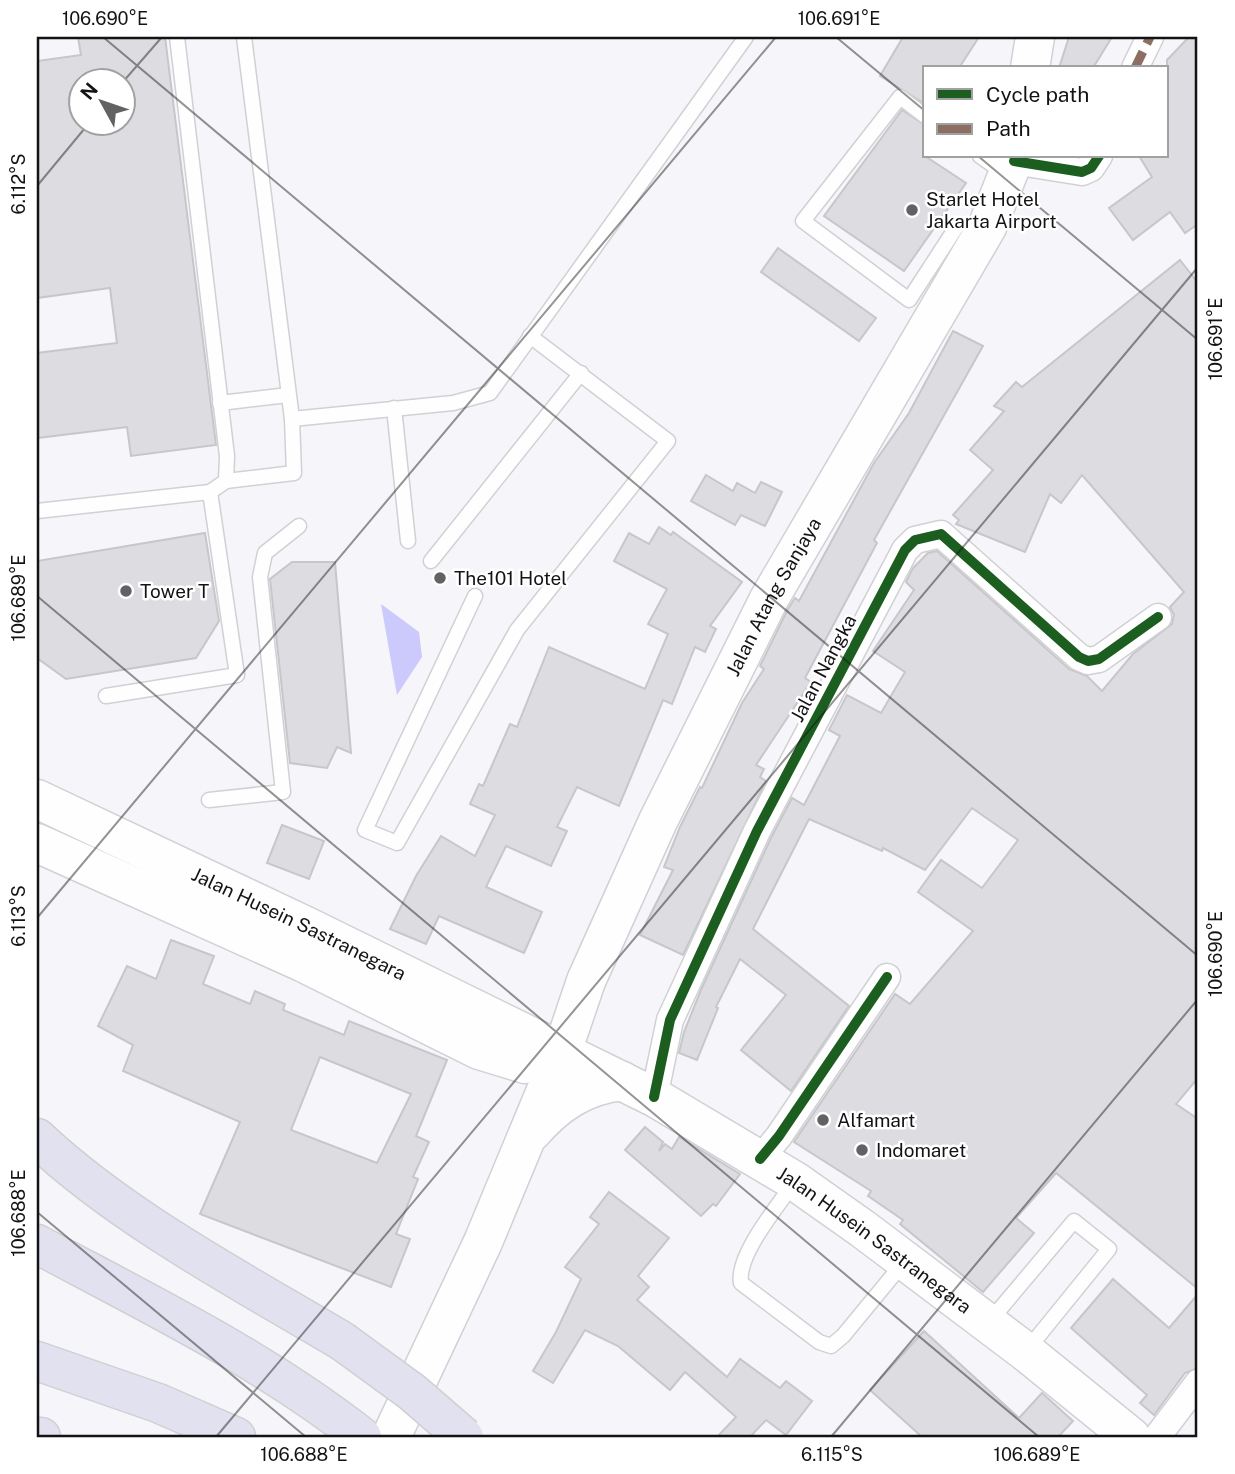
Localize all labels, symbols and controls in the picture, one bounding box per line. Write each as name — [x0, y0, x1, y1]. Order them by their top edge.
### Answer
text: 106.690°E — [62, 8, 148, 29]
text: 106.691°E — [798, 8, 880, 29]
north arrow — [66, 66, 136, 136]
legend — [923, 66, 1168, 158]
text: N — [76, 78, 102, 104]
text: Cycle path — [986, 82, 1089, 107]
text: Path — [986, 116, 1031, 141]
text: 6.112°S — [8, 153, 29, 215]
place label: Starlet Hotel Jakarta Airport — [926, 188, 1057, 232]
marker: Starlet Hotel Jakarta Airport — [904, 202, 920, 218]
text: 106.691°E — [1205, 298, 1226, 380]
street label: Jalan Atang Sanjaya — [721, 514, 825, 680]
text: 106.689°E — [8, 555, 29, 641]
place label: The101 Hotel — [454, 567, 567, 589]
marker: The101 Hotel — [432, 570, 448, 586]
place label: Tower T — [140, 580, 209, 602]
marker: Tower T — [118, 583, 134, 599]
street label: Jalan Nangka — [786, 611, 860, 725]
street label: Jalan Husein Sastranegara — [188, 863, 410, 984]
text: 6.113°S — [8, 885, 29, 947]
text: 106.690°E — [1205, 911, 1226, 997]
place label: Alfamart — [837, 1109, 915, 1131]
marker: Alfamart — [815, 1112, 831, 1128]
place label: Indomaret — [876, 1139, 966, 1161]
marker: Indomaret — [854, 1142, 870, 1158]
street label: Jalan Husein Sastranegara — [773, 1162, 976, 1318]
text: 106.688°E — [8, 1169, 29, 1257]
text: 106.688°E — [260, 1444, 348, 1465]
text: 6.115°S — [801, 1444, 863, 1465]
text: 106.689°E — [994, 1444, 1080, 1465]

